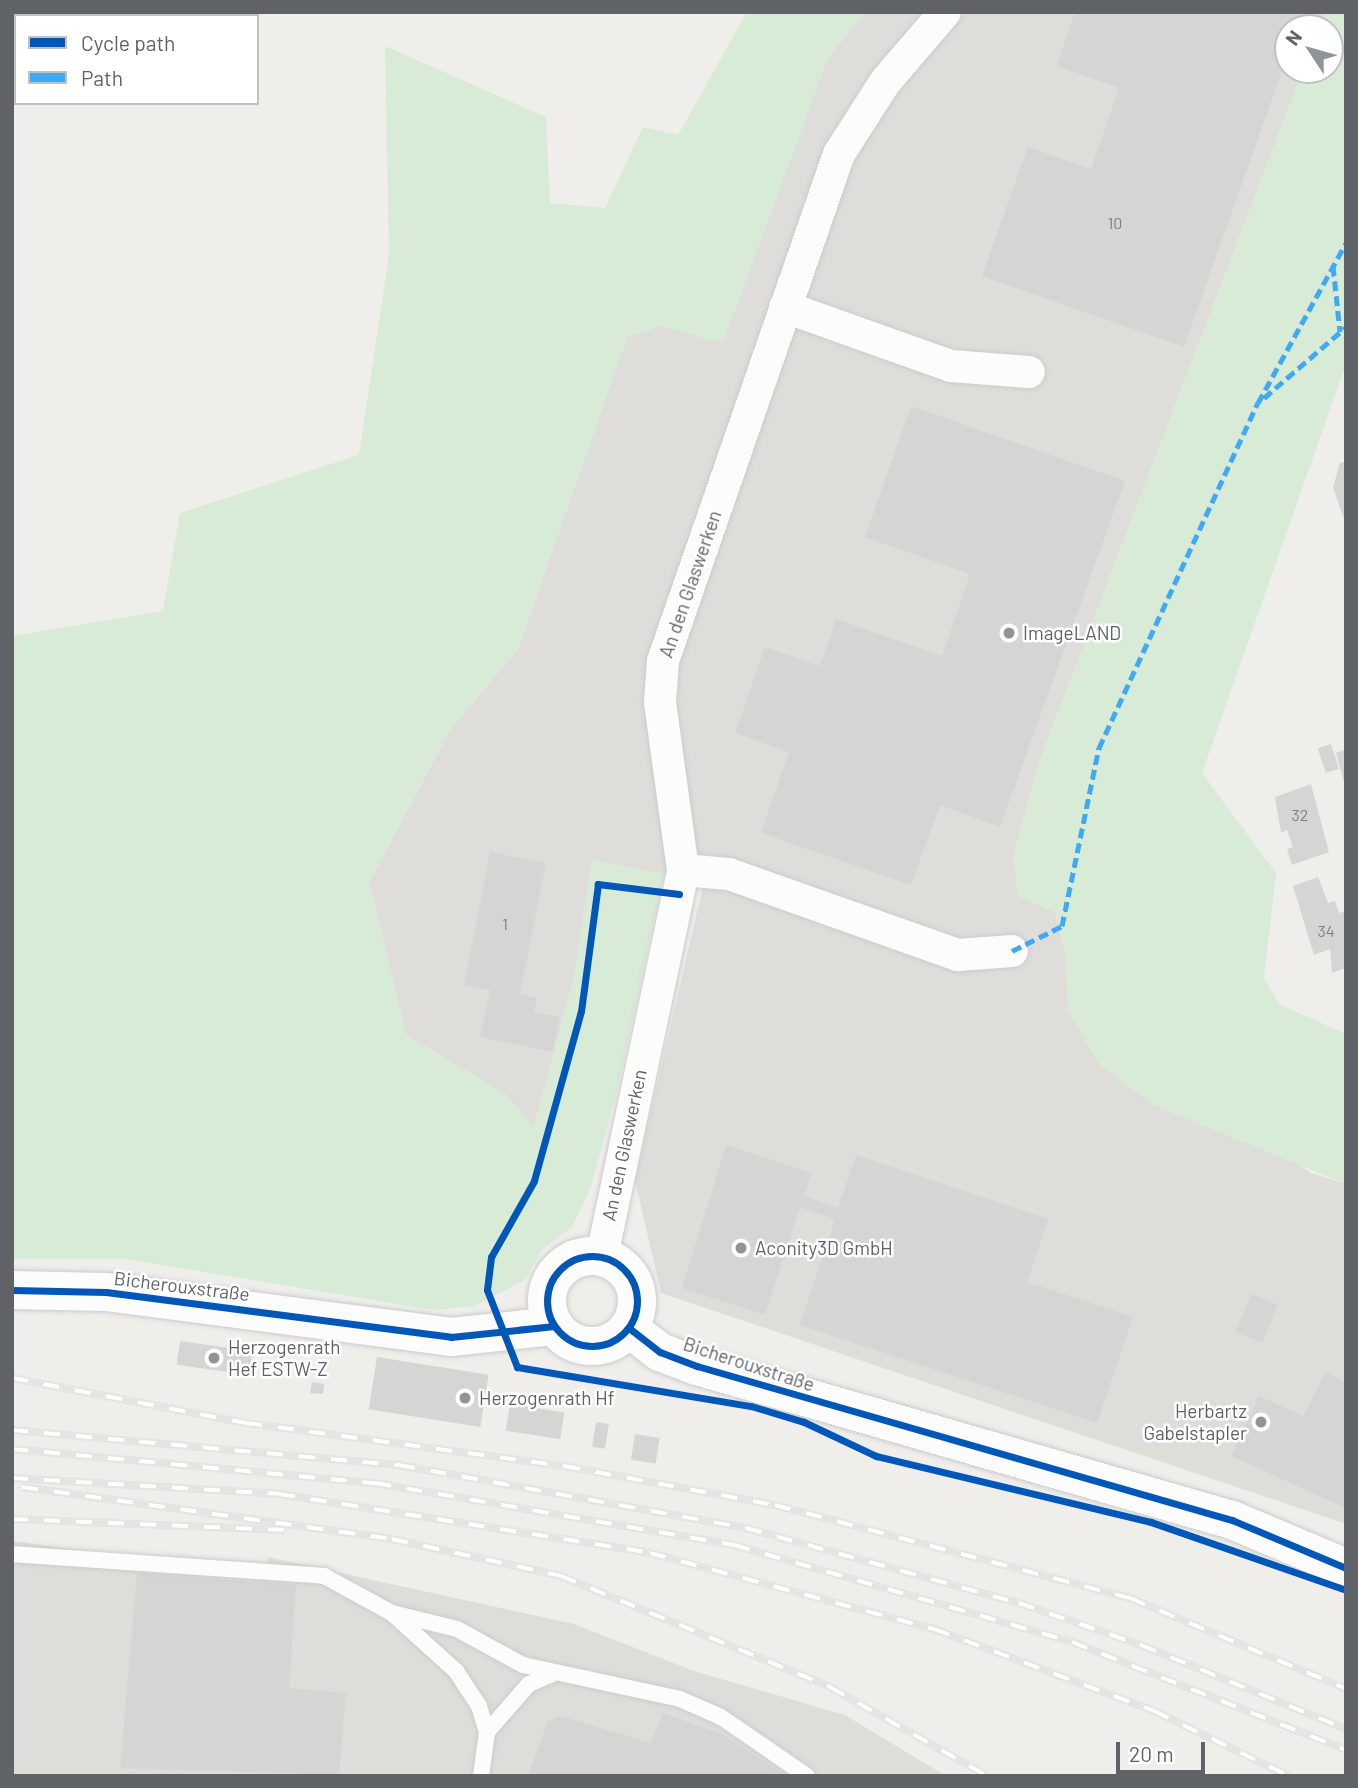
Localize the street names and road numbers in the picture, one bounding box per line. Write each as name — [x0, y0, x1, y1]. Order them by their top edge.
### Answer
street label: An den Glaswerken — [654, 507, 726, 661]
street label: An den Glaswerken — [597, 1067, 651, 1223]
street label: Bicherouxstraße — [113, 1266, 251, 1306]
street label: Bicherouxstraße — [681, 1332, 817, 1396]

